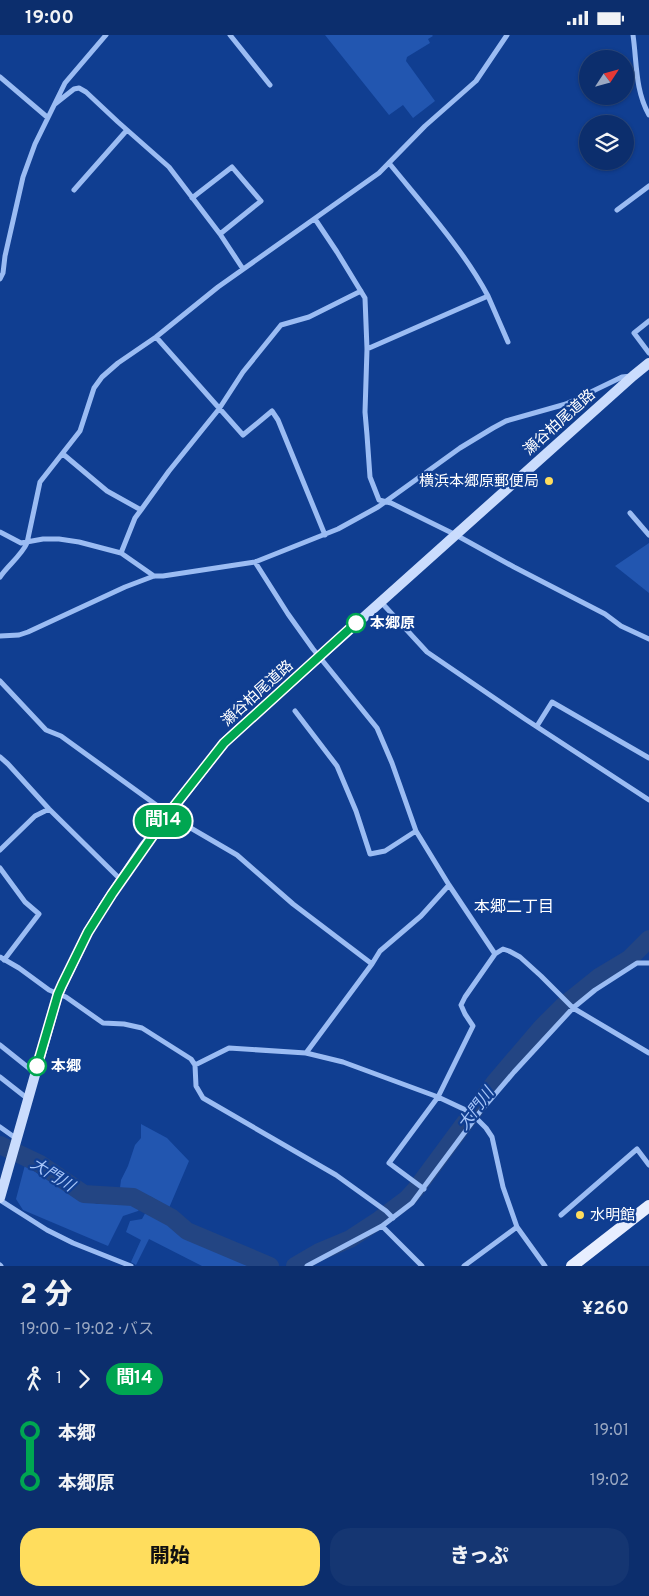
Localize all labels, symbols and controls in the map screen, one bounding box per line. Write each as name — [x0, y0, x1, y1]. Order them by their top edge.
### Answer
text: 19:00 — [25, 6, 74, 30]
north arrow — [579, 50, 634, 105]
map controls — [579, 50, 634, 170]
button: layers — [579, 115, 634, 170]
street label: 瀬谷柏尾道路 — [520, 386, 600, 460]
place label: 横浜本郷原郵便局 — [419, 473, 539, 492]
marker: 横浜本郷原郵便局 — [543, 475, 555, 487]
marker: 本郷原 — [346, 613, 366, 633]
place label: 本郷原 — [370, 615, 415, 634]
street label: 瀬谷柏尾道路 — [218, 657, 298, 731]
line badge: 間14 — [134, 805, 192, 837]
text: 間14 — [145, 809, 181, 832]
district label: 本郷二丁目 — [474, 898, 554, 918]
marker: 本郷 — [27, 1056, 47, 1076]
place label: 本郷 — [51, 1058, 81, 1077]
water label: 大門川 — [454, 1082, 500, 1134]
water label: 大門川 — [26, 1154, 79, 1198]
place label: 水明館 — [590, 1207, 635, 1226]
marker: 水明館 — [574, 1209, 586, 1221]
text: 2 分 — [20, 1278, 72, 1314]
text: ¥260 — [582, 1297, 629, 1321]
text: 19:00 – 19:02 · バス — [20, 1320, 154, 1340]
icon: walk — [20, 1365, 48, 1393]
icon: forward — [70, 1365, 98, 1393]
text: 間14 — [116, 1367, 153, 1390]
text: 1 — [56, 1369, 62, 1389]
text: 19:01 — [594, 1421, 629, 1441]
text: 本郷 — [58, 1422, 96, 1446]
text: 19:02 — [590, 1471, 629, 1491]
text: 本郷原 — [58, 1472, 115, 1496]
button: 開始 — [20, 1528, 320, 1586]
button: きっぷ — [330, 1528, 629, 1586]

